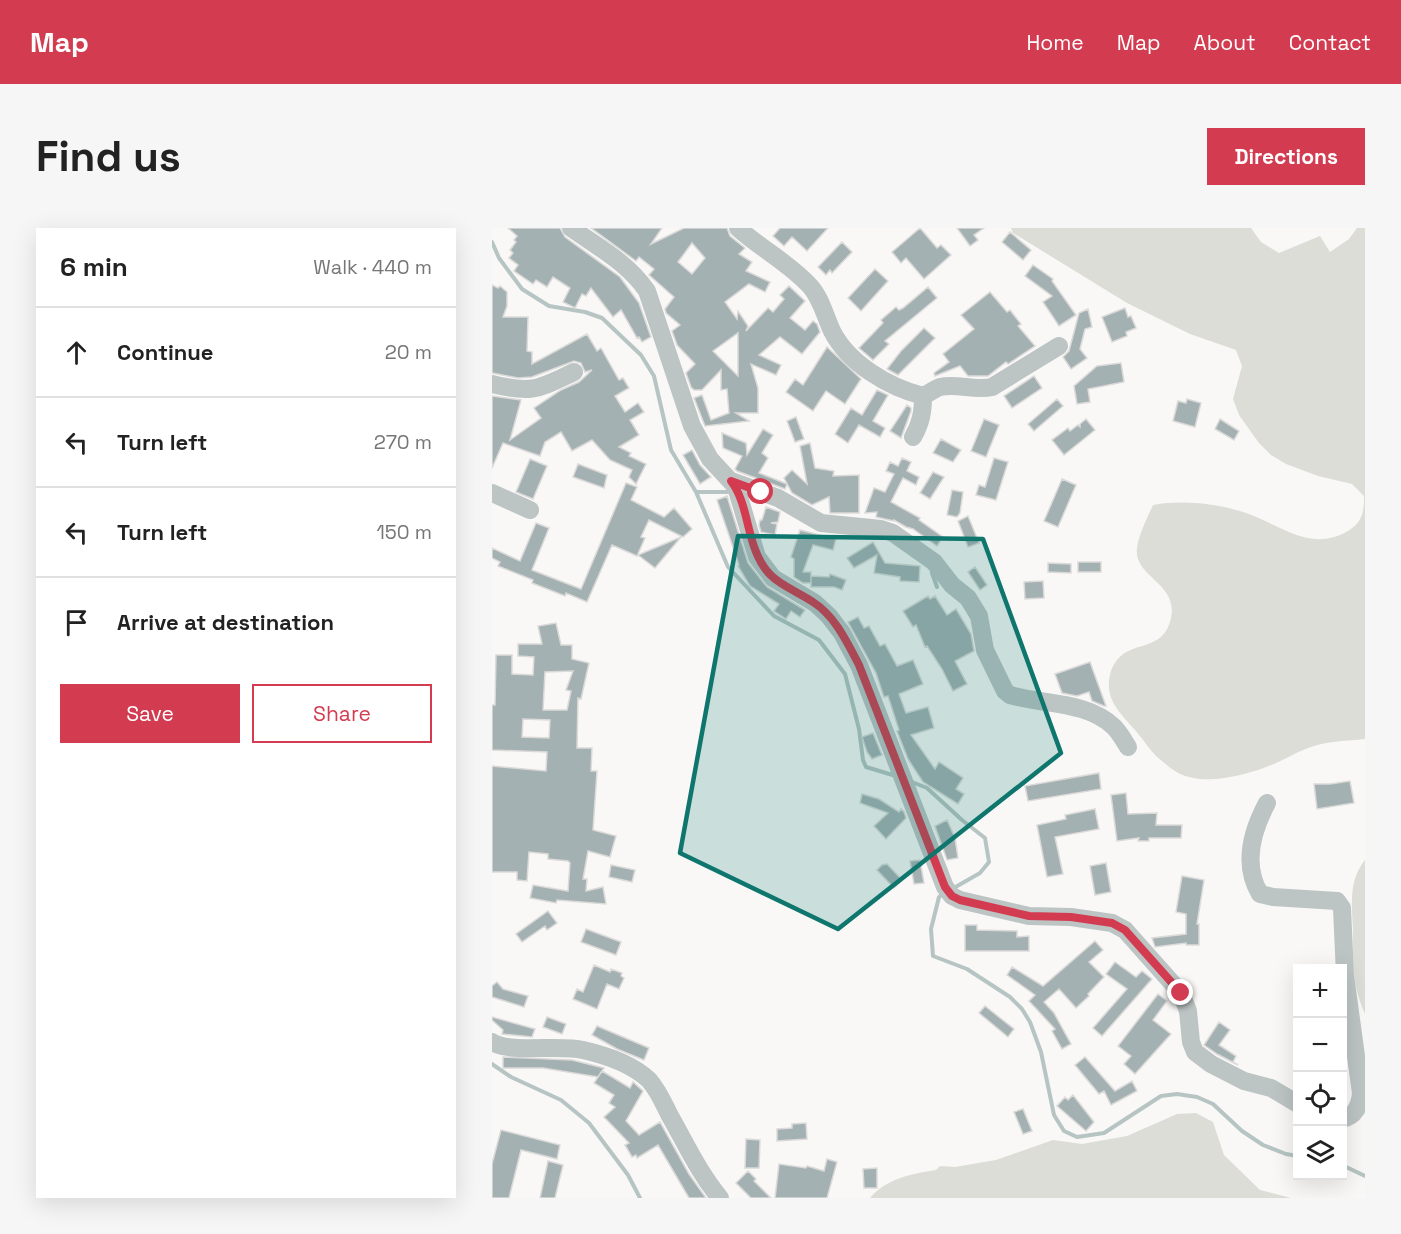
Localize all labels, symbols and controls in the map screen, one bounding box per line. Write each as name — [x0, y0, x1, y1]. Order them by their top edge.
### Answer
text: Map — [30, 24, 89, 60]
text: Home — [1026, 29, 1084, 56]
text: Map — [1117, 29, 1161, 56]
text: About — [1194, 29, 1256, 56]
text: Contact — [1289, 29, 1371, 56]
button: Directions — [1207, 128, 1365, 185]
text: Find us — [36, 130, 181, 183]
text: 6 min — [60, 250, 128, 284]
text: Walk · 440 m — [313, 254, 432, 280]
icon: ahead — [60, 336, 93, 369]
text: Continue — [117, 338, 213, 366]
text: 20 m — [385, 339, 432, 365]
icon: left — [60, 426, 93, 459]
text: Turn left — [117, 428, 207, 456]
text: 270 m — [374, 429, 432, 455]
route start — [747, 478, 773, 504]
icon: left — [60, 516, 93, 549]
text: Turn left — [117, 518, 207, 546]
text: 150 m — [377, 519, 432, 545]
icon: arrive — [60, 606, 93, 639]
text: Arrive at destination — [117, 608, 334, 636]
button: Save — [60, 684, 240, 743]
button: Share — [252, 684, 432, 743]
map controls — [1293, 964, 1347, 1180]
button: + — [1293, 964, 1347, 1018]
route end — [1167, 979, 1193, 1005]
button: − — [1293, 1018, 1347, 1072]
button: locate — [1293, 1072, 1347, 1126]
button: layers — [1293, 1126, 1347, 1180]

